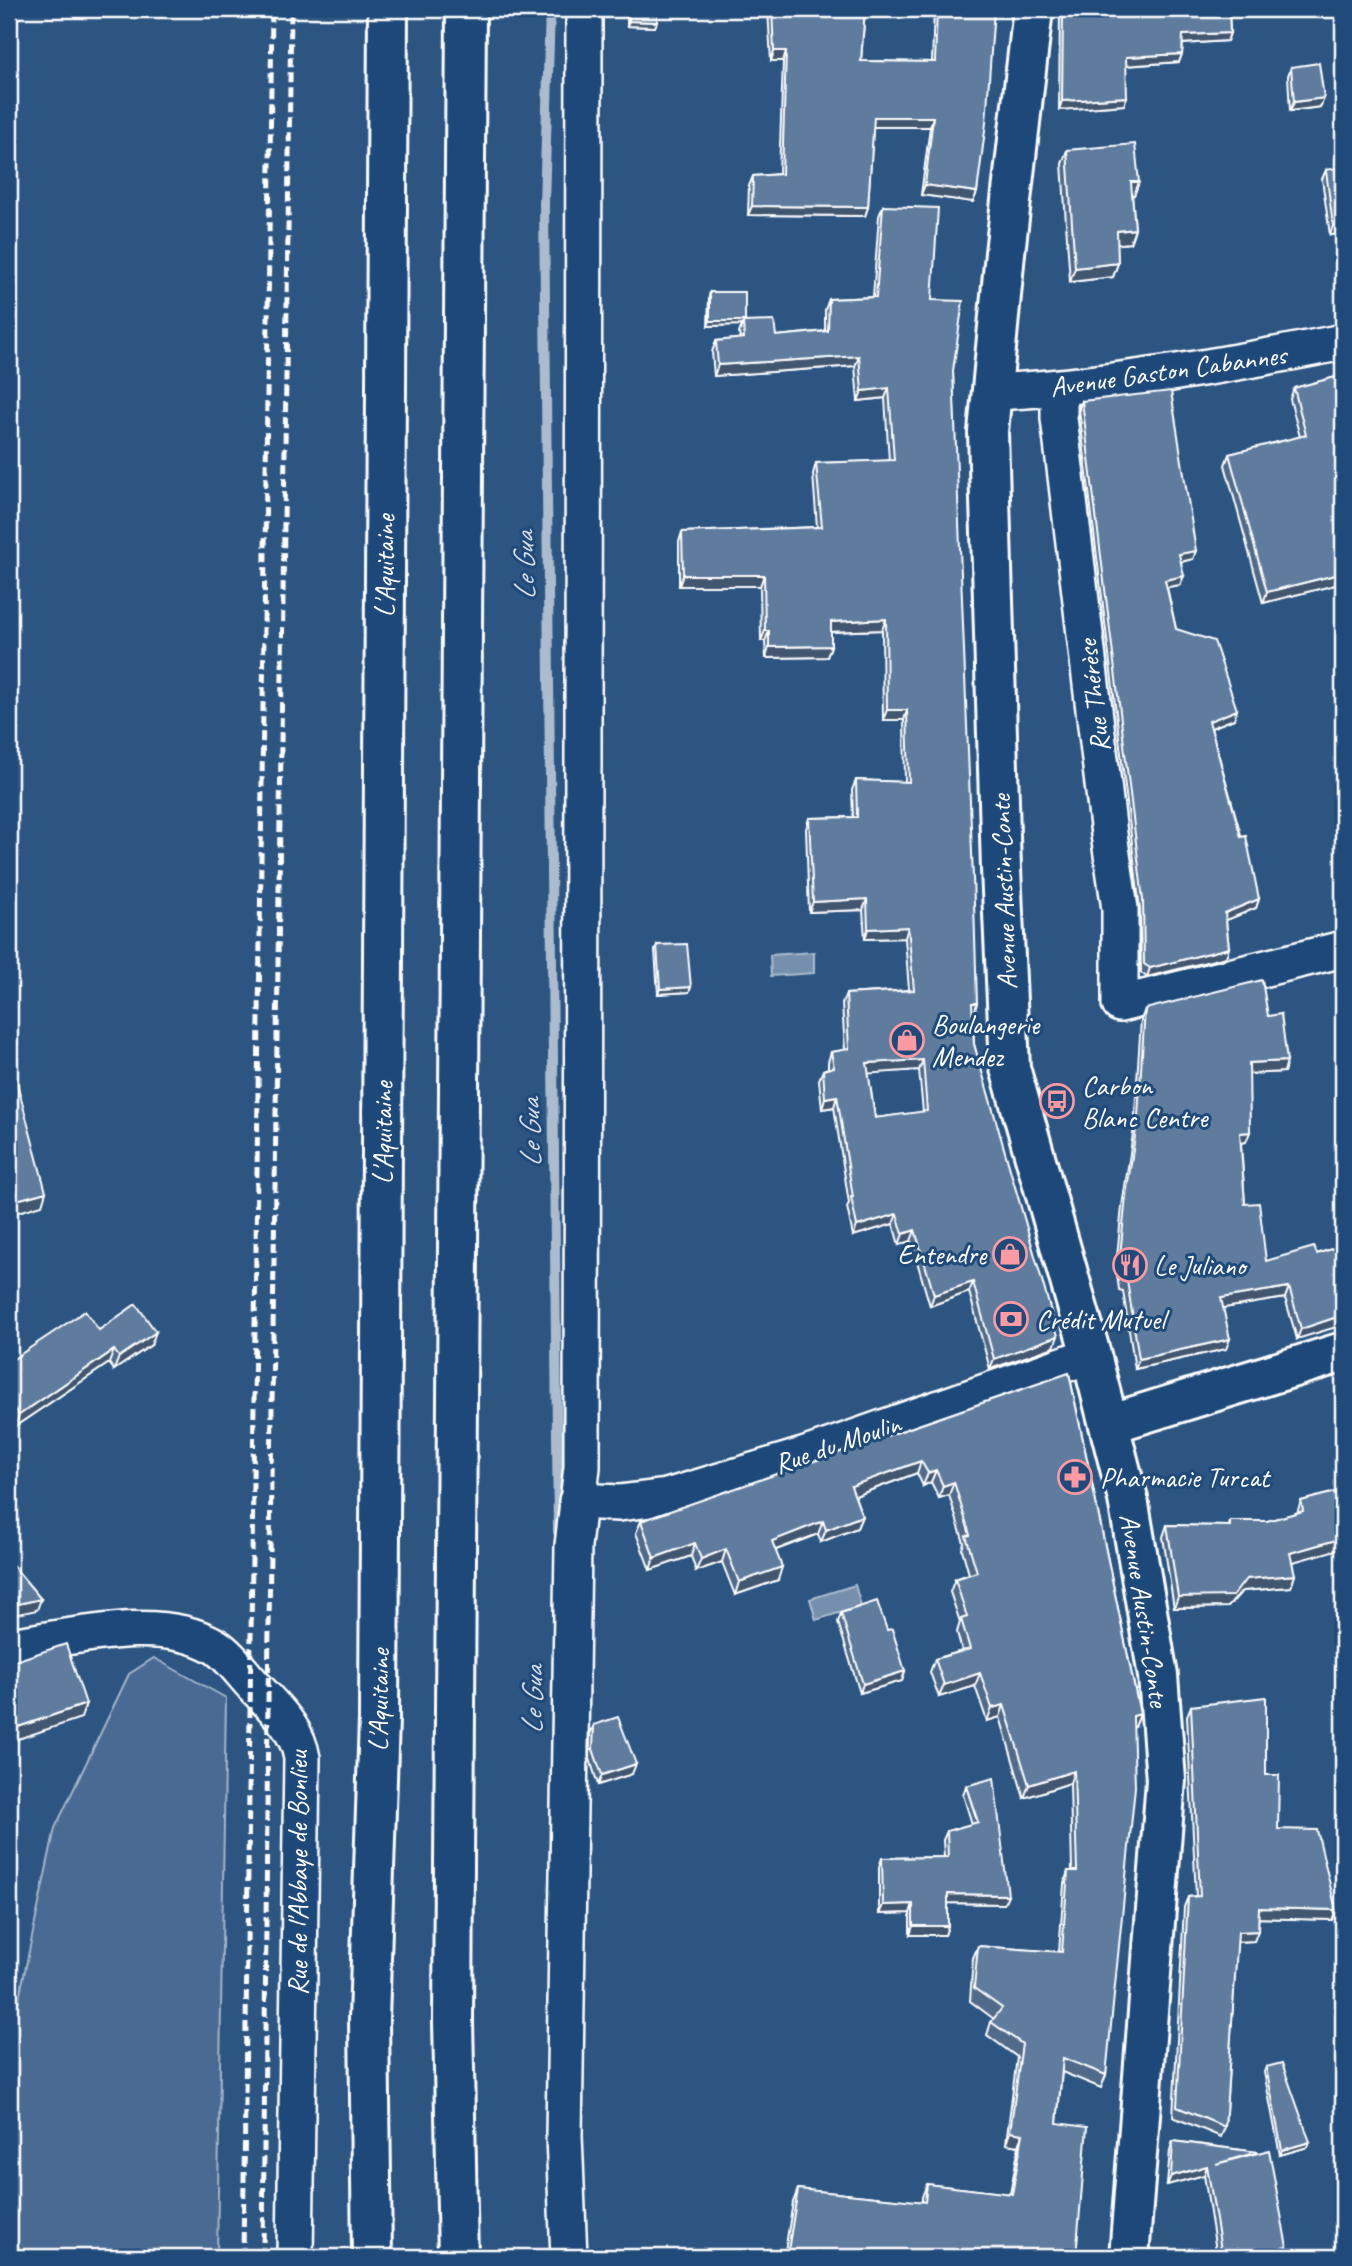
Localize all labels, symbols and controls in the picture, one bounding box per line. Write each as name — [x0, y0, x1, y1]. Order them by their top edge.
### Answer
street label: Avenue Gaston Cabannes — [1048, 336, 1291, 404]
street label: L'Aquitaine — [367, 513, 402, 617]
water label: Le Gua — [504, 528, 544, 600]
street label: Rue Thérèse — [1069, 636, 1118, 754]
street label: Avenue Austin-Conte — [983, 792, 1024, 990]
place label: Boulangerie Mendez — [932, 1007, 1041, 1074]
shop icon: Boulangerie Mendez — [888, 1021, 926, 1059]
place label: Carbon Blanc Centre — [1082, 1068, 1209, 1135]
street label: L'Aquitaine — [365, 1080, 400, 1184]
bus stop icon: Carbon Blanc Centre — [1038, 1082, 1076, 1120]
water label: Le Gua — [510, 1095, 550, 1167]
shop icon: Entendre — [991, 1235, 1029, 1273]
place label: Entendre — [897, 1237, 988, 1272]
restaurant icon: Le Juliano — [1111, 1246, 1149, 1284]
place label: Le Juliano — [1154, 1248, 1249, 1283]
bank icon: Crédit Mutuel — [992, 1300, 1030, 1338]
place label: Crédit Mutuel — [1036, 1302, 1170, 1337]
street label: Rue du Moulin — [769, 1405, 906, 1481]
pharmacy icon: Pharmacie Turcat — [1056, 1458, 1094, 1496]
place label: Pharmacie Turcat — [1100, 1460, 1272, 1495]
street label: Avenue Austin-Conte — [1112, 1511, 1177, 1711]
street label: L'Aquitaine — [360, 1647, 397, 1752]
water label: Le Gua — [512, 1662, 552, 1734]
street label: Rue de l'Abbaye de Bonlieu — [280, 1749, 315, 1995]

